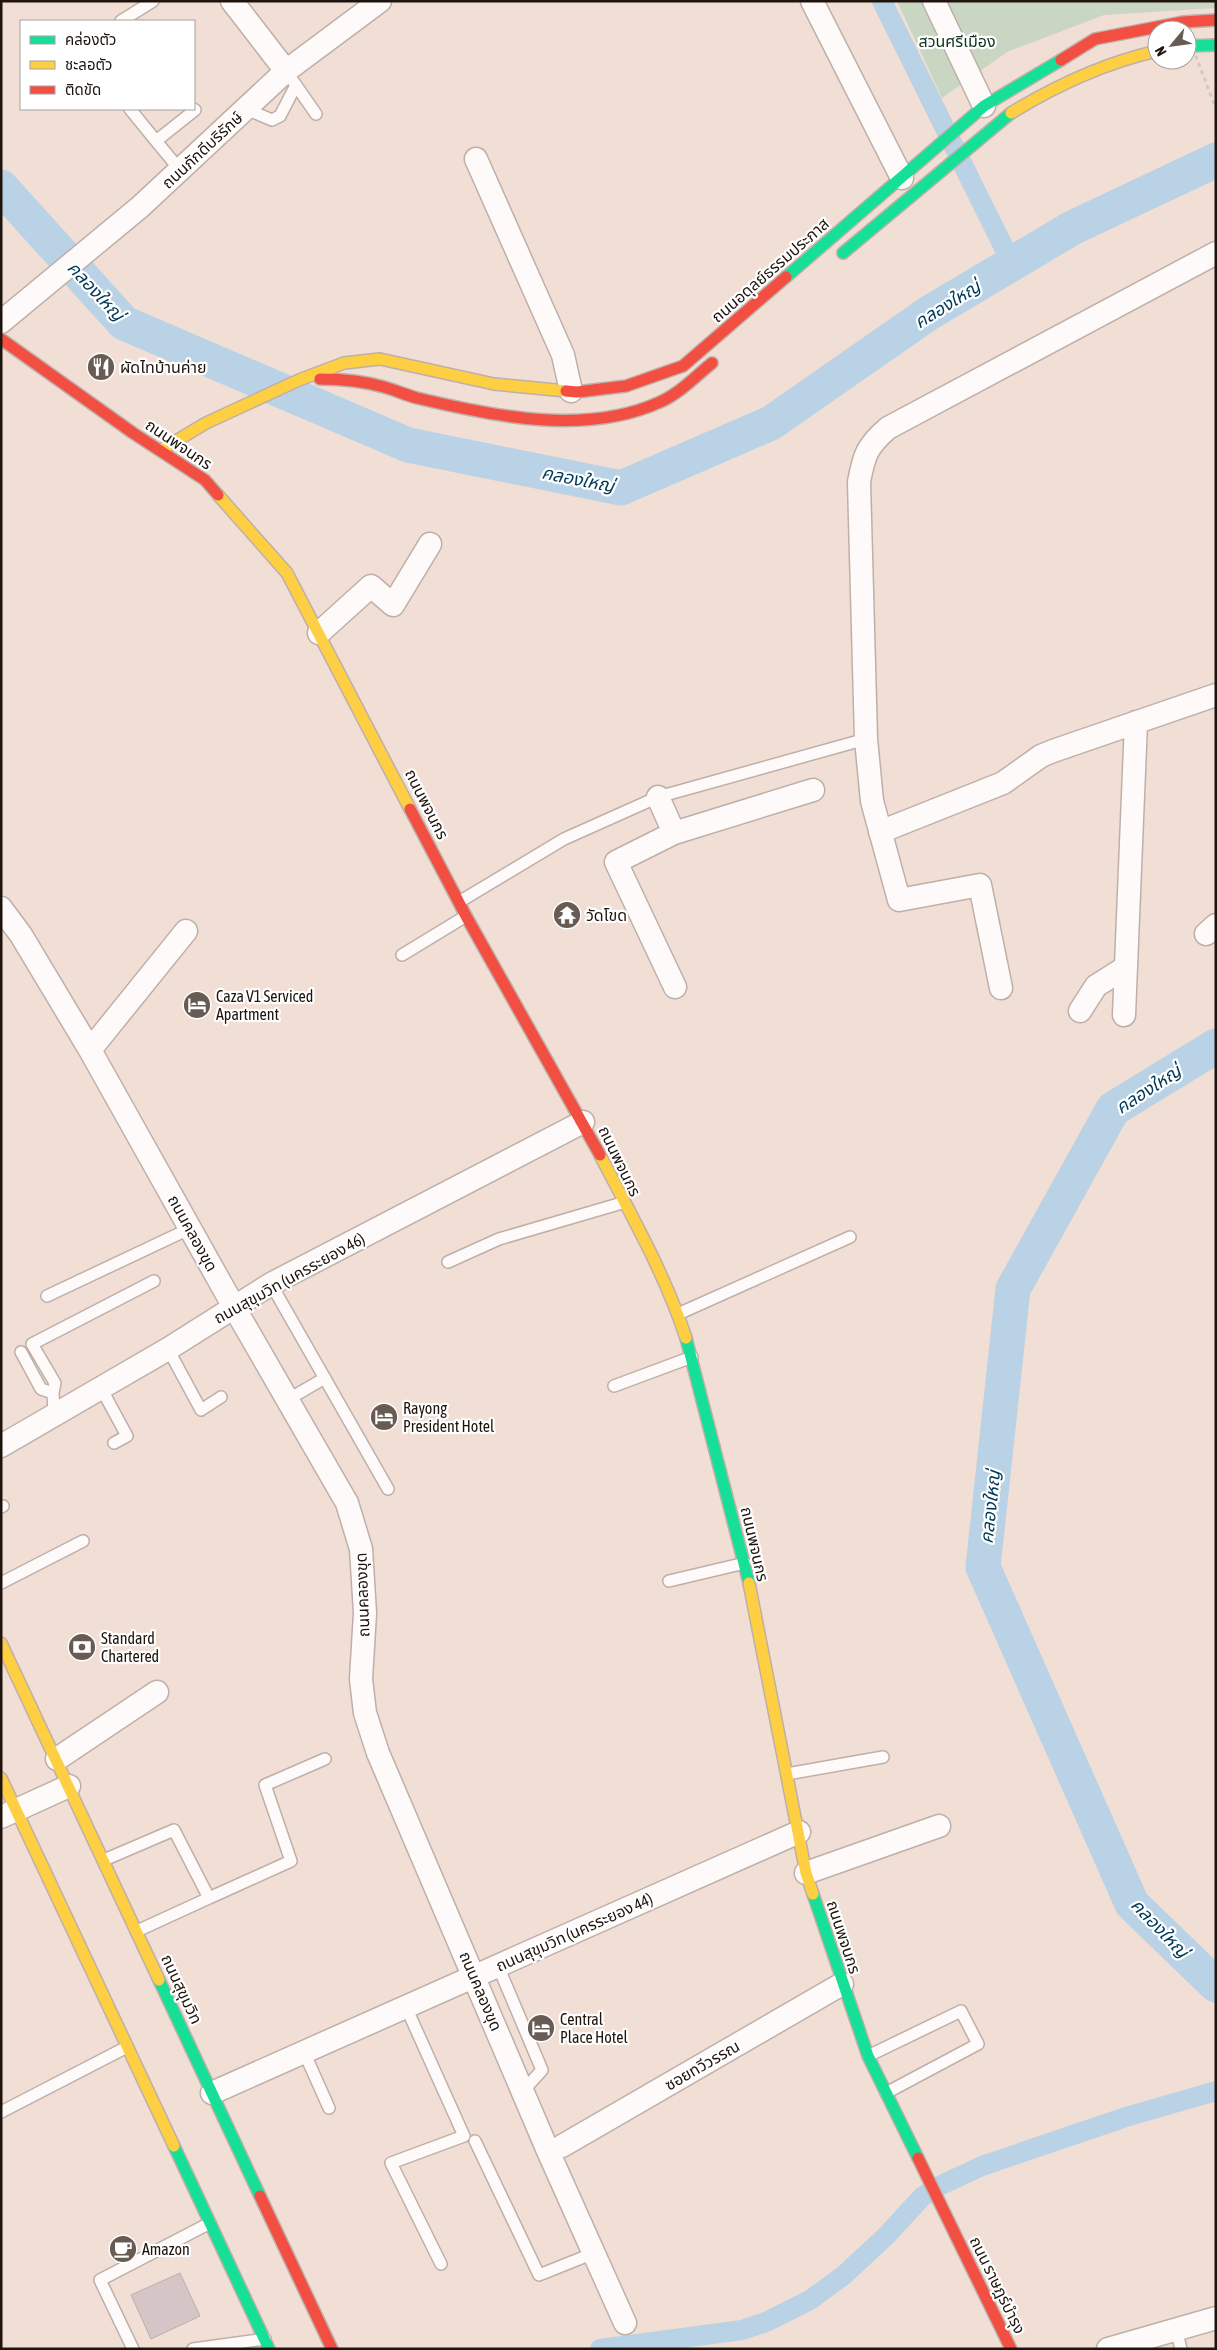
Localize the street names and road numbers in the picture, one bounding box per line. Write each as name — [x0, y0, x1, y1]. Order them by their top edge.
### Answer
street label: ถนนภักดีบริรักษ์ — [158, 108, 246, 192]
street label: ถนนอดุลย์ธรรมประภาส — [708, 214, 833, 327]
street label: ถนนพจนกร — [142, 415, 216, 473]
street label: ถนนพจนกร — [402, 766, 452, 842]
street label: ถนนพจนกร — [595, 1123, 645, 1199]
street label: ถนนคลองขุด — [164, 1192, 221, 1275]
street label: ถนนสุขุมวิท (นครระยอง 46) — [210, 1229, 368, 1328]
street label: ถนนพจนกร — [738, 1505, 772, 1583]
street label: ถนนคลองขุด — [352, 1552, 373, 1638]
street label: ถนนสุขุมวิท (นครระยอง 44) — [493, 1889, 656, 1976]
street label: ถนนพจนกร — [824, 1898, 864, 1976]
street label: ถนนคลองขุด — [455, 1949, 506, 2034]
street label: ถนนสุขุมวิท — [157, 1951, 206, 2027]
street label: ซอยทวีวรรณ — [661, 2036, 743, 2094]
street label: ถนน ราษฎร์บำรุง — [966, 2233, 1029, 2337]

